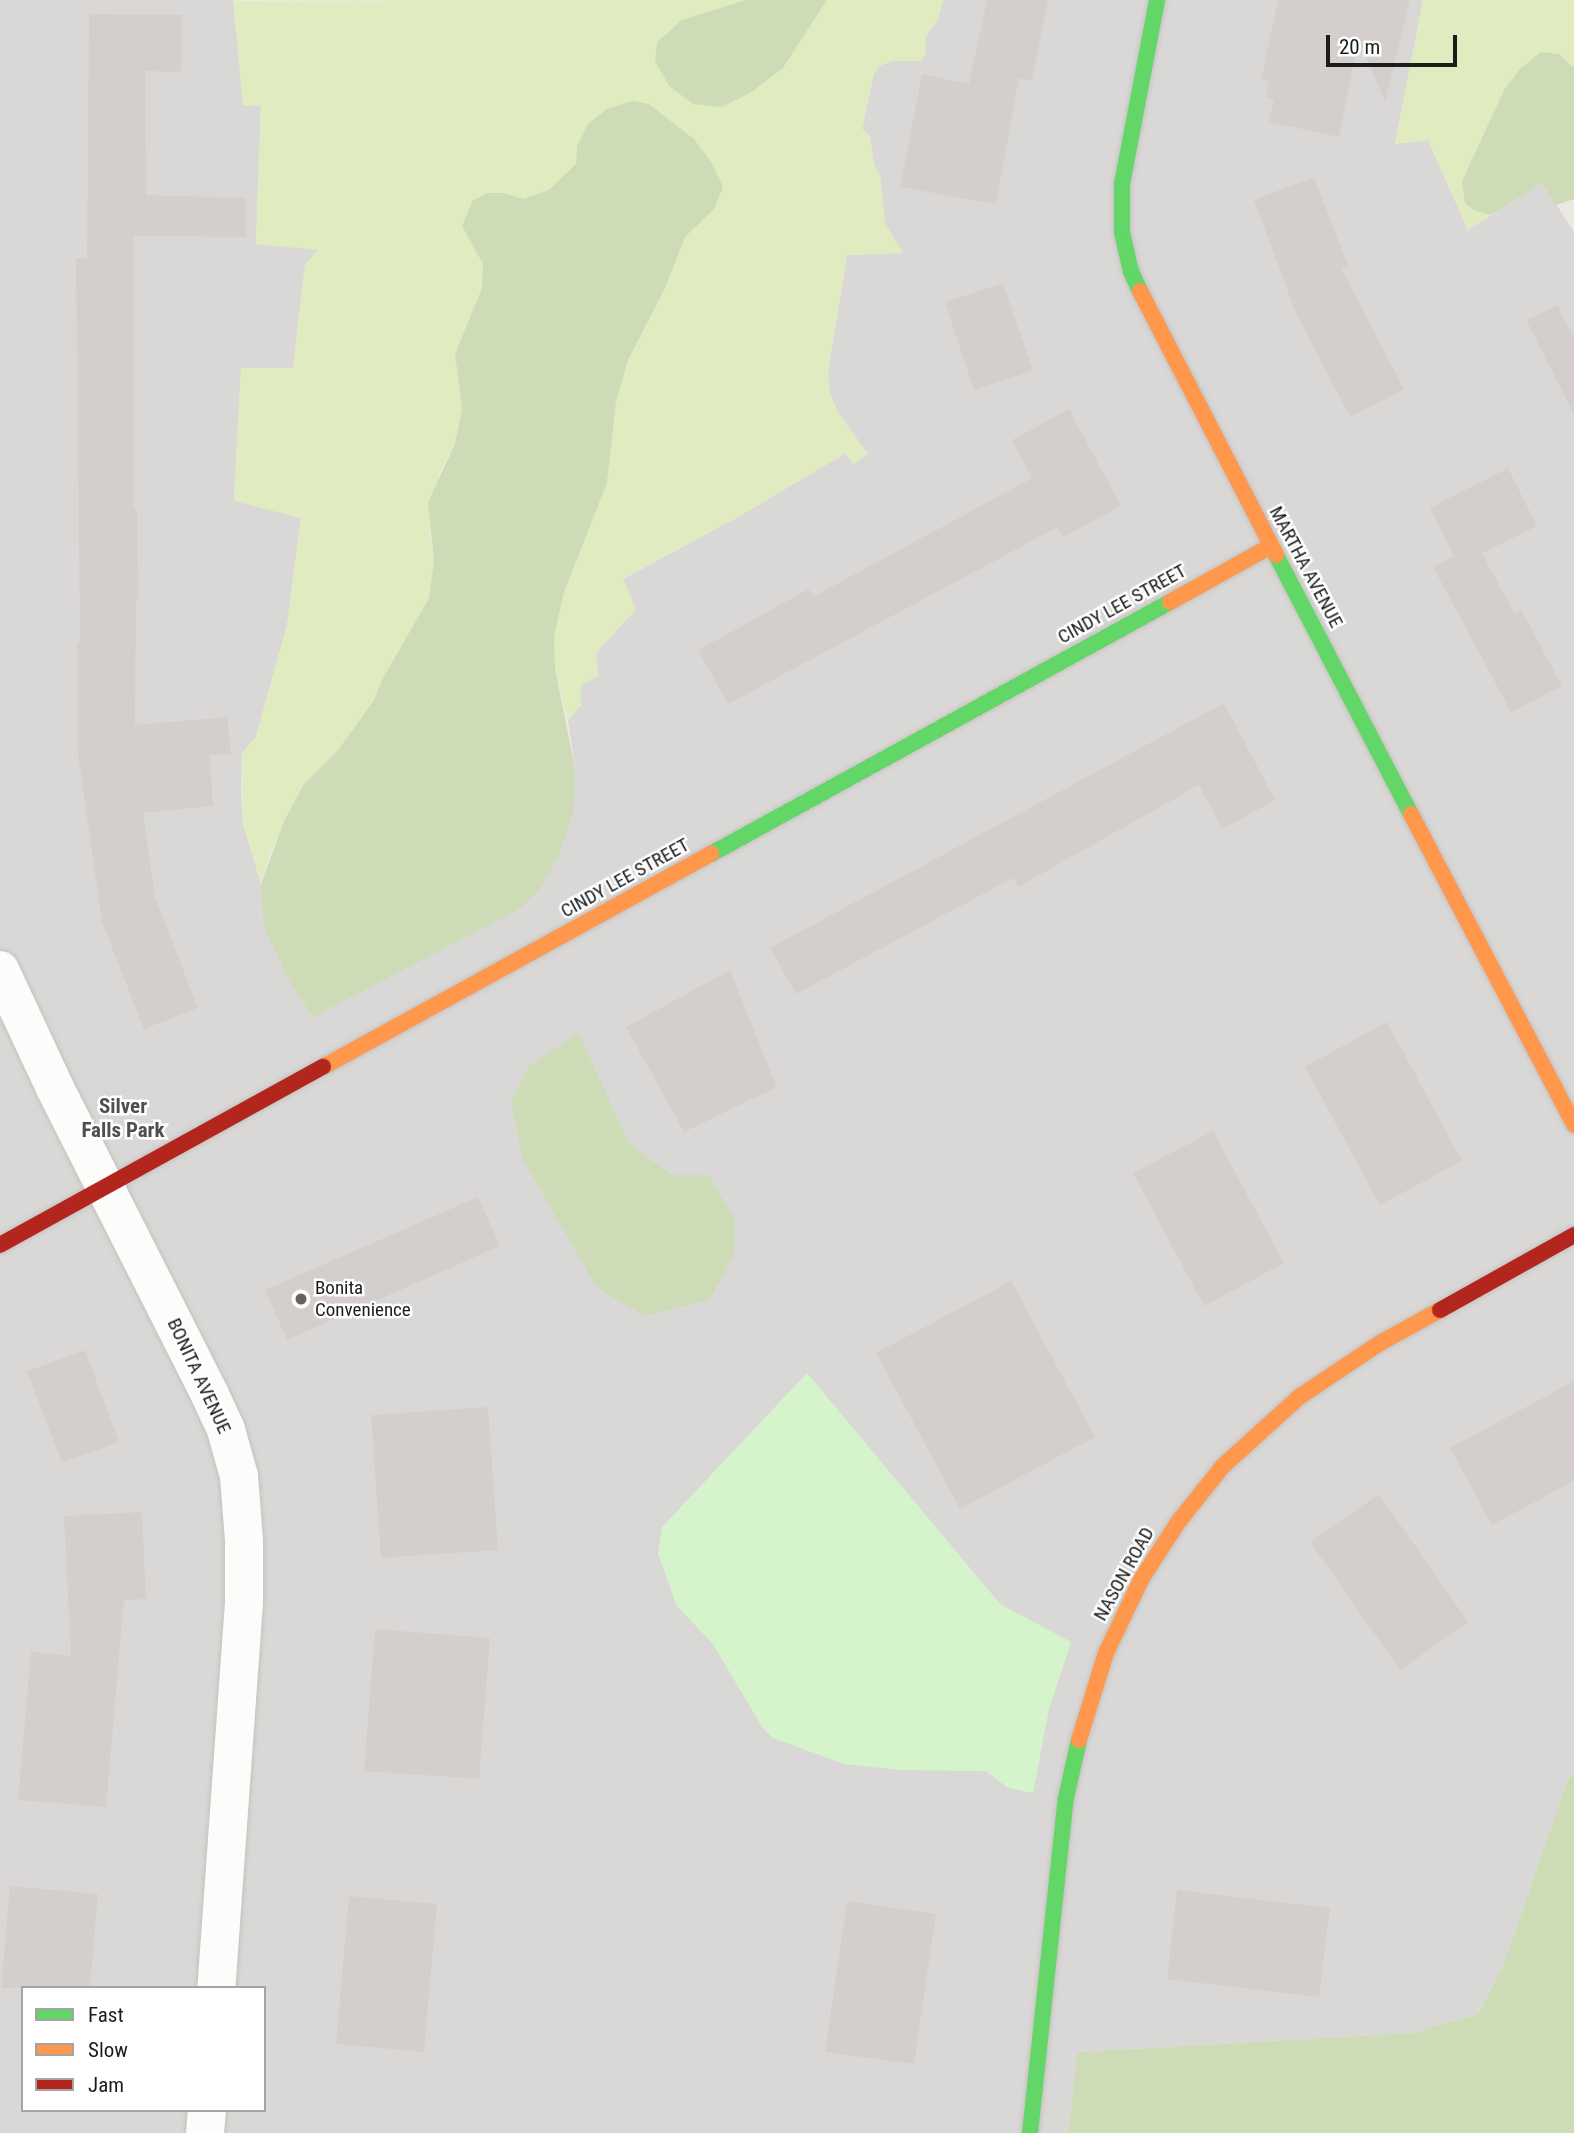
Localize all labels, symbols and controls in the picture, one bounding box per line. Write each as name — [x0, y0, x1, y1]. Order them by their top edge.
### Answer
scale bar — [1329, 21, 1460, 65]
text: 20 m — [1339, 35, 1380, 59]
street label: MARTHA AVENUE — [1264, 502, 1348, 632]
street label: CINDY LEE STREET — [1054, 559, 1190, 649]
street label: CINDY LEE STREET — [557, 833, 693, 923]
district label: Silver Falls Park — [81, 1093, 165, 1143]
place label: Bonita Convenience — [315, 1277, 411, 1321]
marker: Bonita Convenience — [293, 1291, 309, 1307]
street label: BONITA AVENUE — [162, 1315, 236, 1437]
street label: NASON ROAD — [1089, 1523, 1159, 1625]
legend — [21, 1986, 266, 2112]
text: Fast — [88, 2003, 124, 2027]
text: Slow — [88, 2038, 128, 2062]
text: Jam — [88, 2073, 124, 2097]

